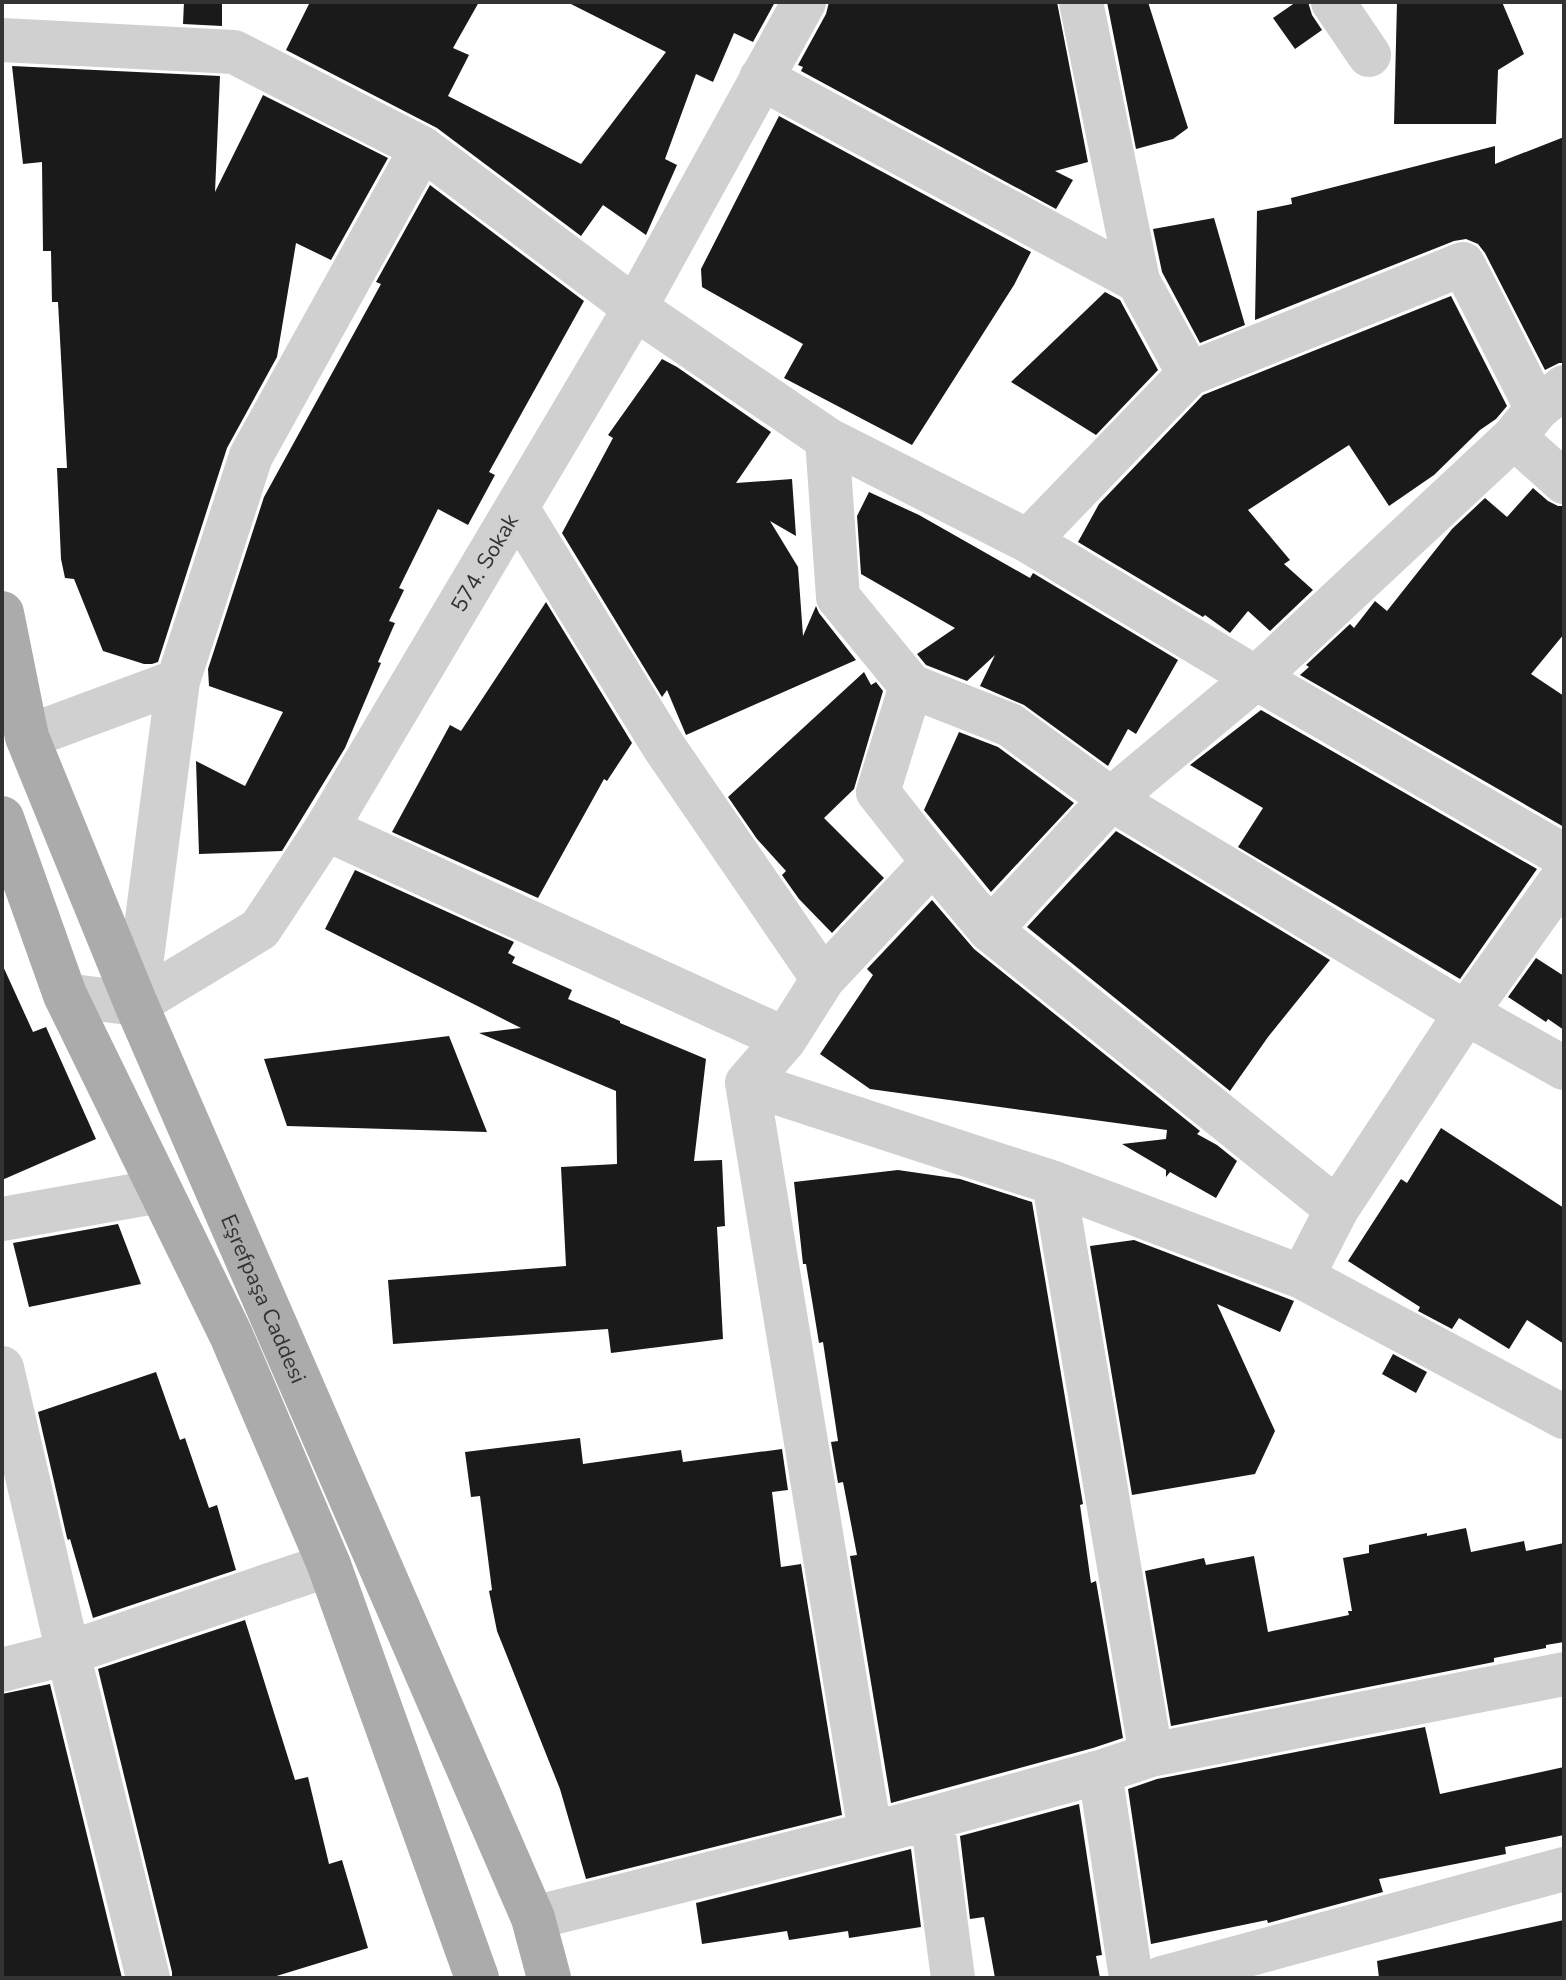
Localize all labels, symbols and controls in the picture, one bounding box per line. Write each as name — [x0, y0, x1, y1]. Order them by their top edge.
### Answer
street label: 574. Sokak — [444, 507, 526, 618]
street label: Eşrefpaşa Caddesi — [213, 1210, 313, 1388]

